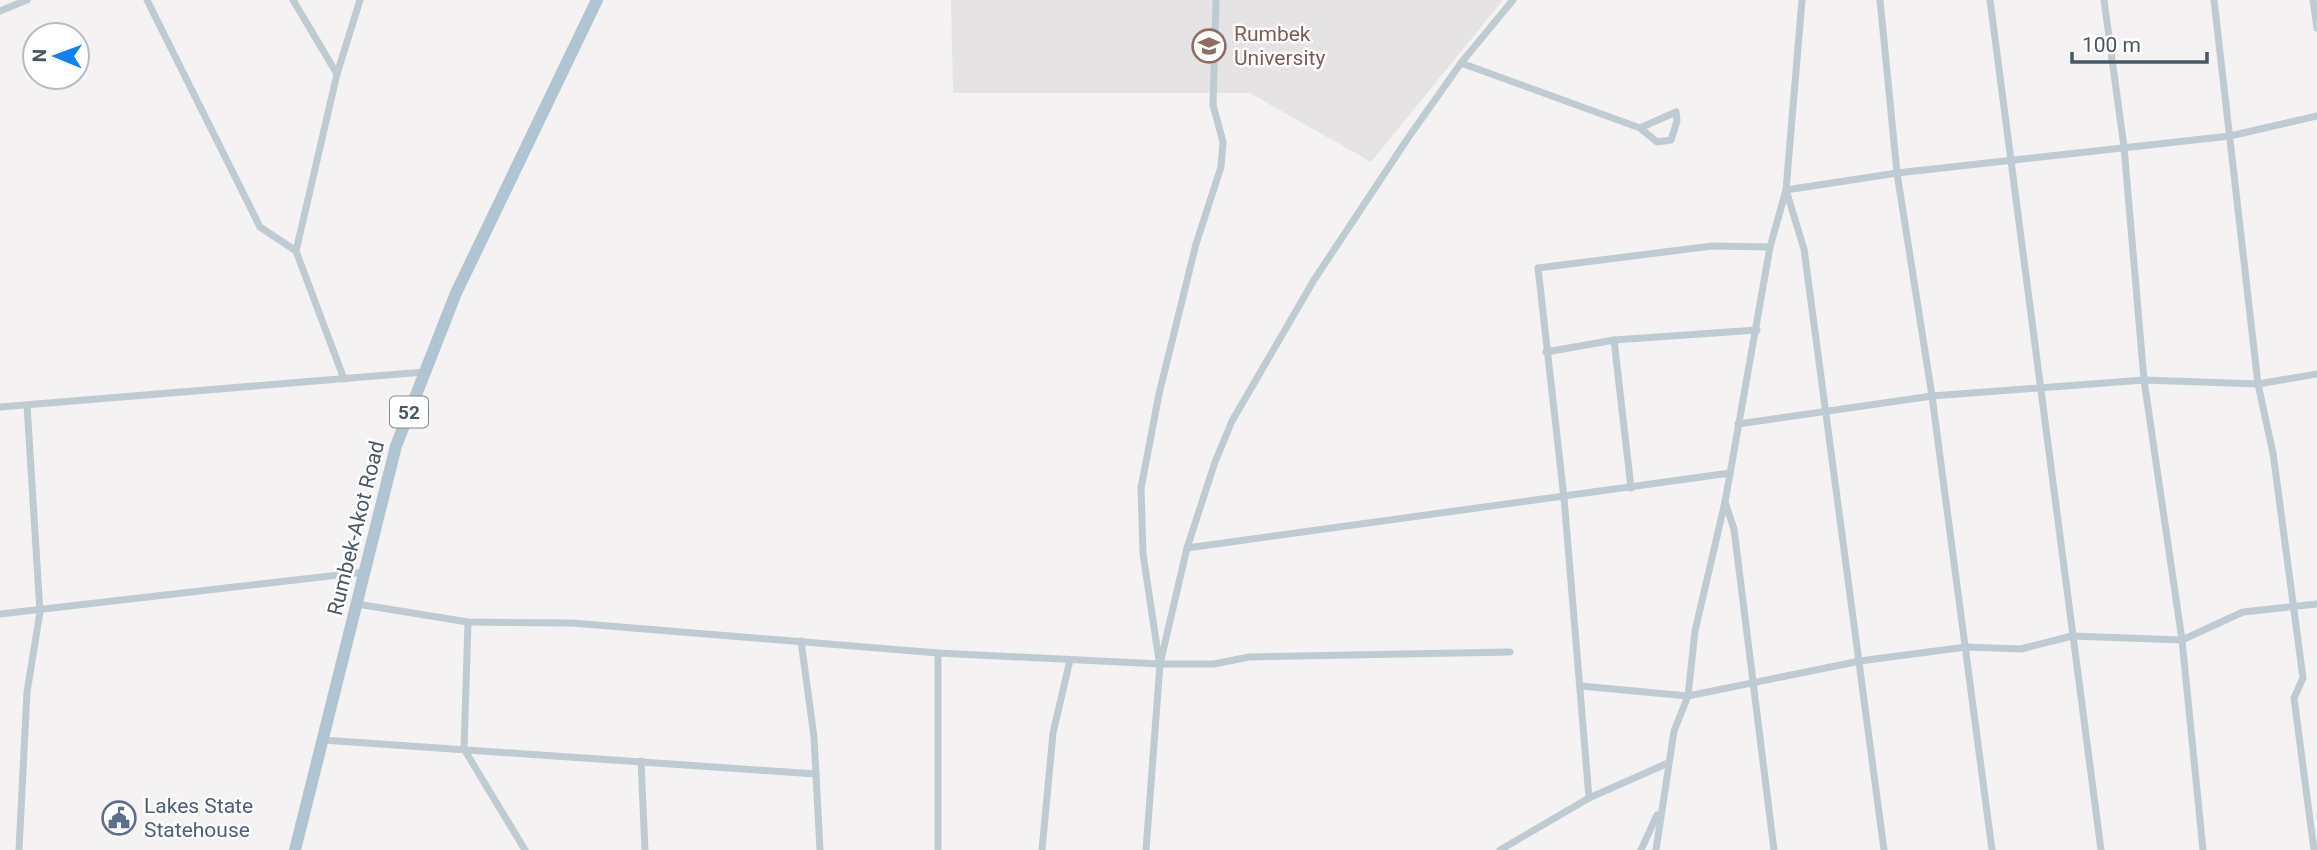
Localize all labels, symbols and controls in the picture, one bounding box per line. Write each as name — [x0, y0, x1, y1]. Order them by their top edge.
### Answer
north arrow — [21, 21, 91, 91]
scale bar — [2072, 21, 2207, 65]
place label: Rumbek University — [1234, 22, 1325, 70]
school or university icon: Rumbek University — [1190, 27, 1228, 65]
text: 100 m — [2082, 33, 2141, 57]
text: N — [28, 49, 51, 63]
road number: 52 — [390, 396, 428, 428]
street label: Rumbek-Akot Road — [323, 438, 389, 618]
place label: Lakes State Statehouse — [144, 794, 253, 842]
public building icon: Lakes State Statehouse — [100, 799, 138, 837]

